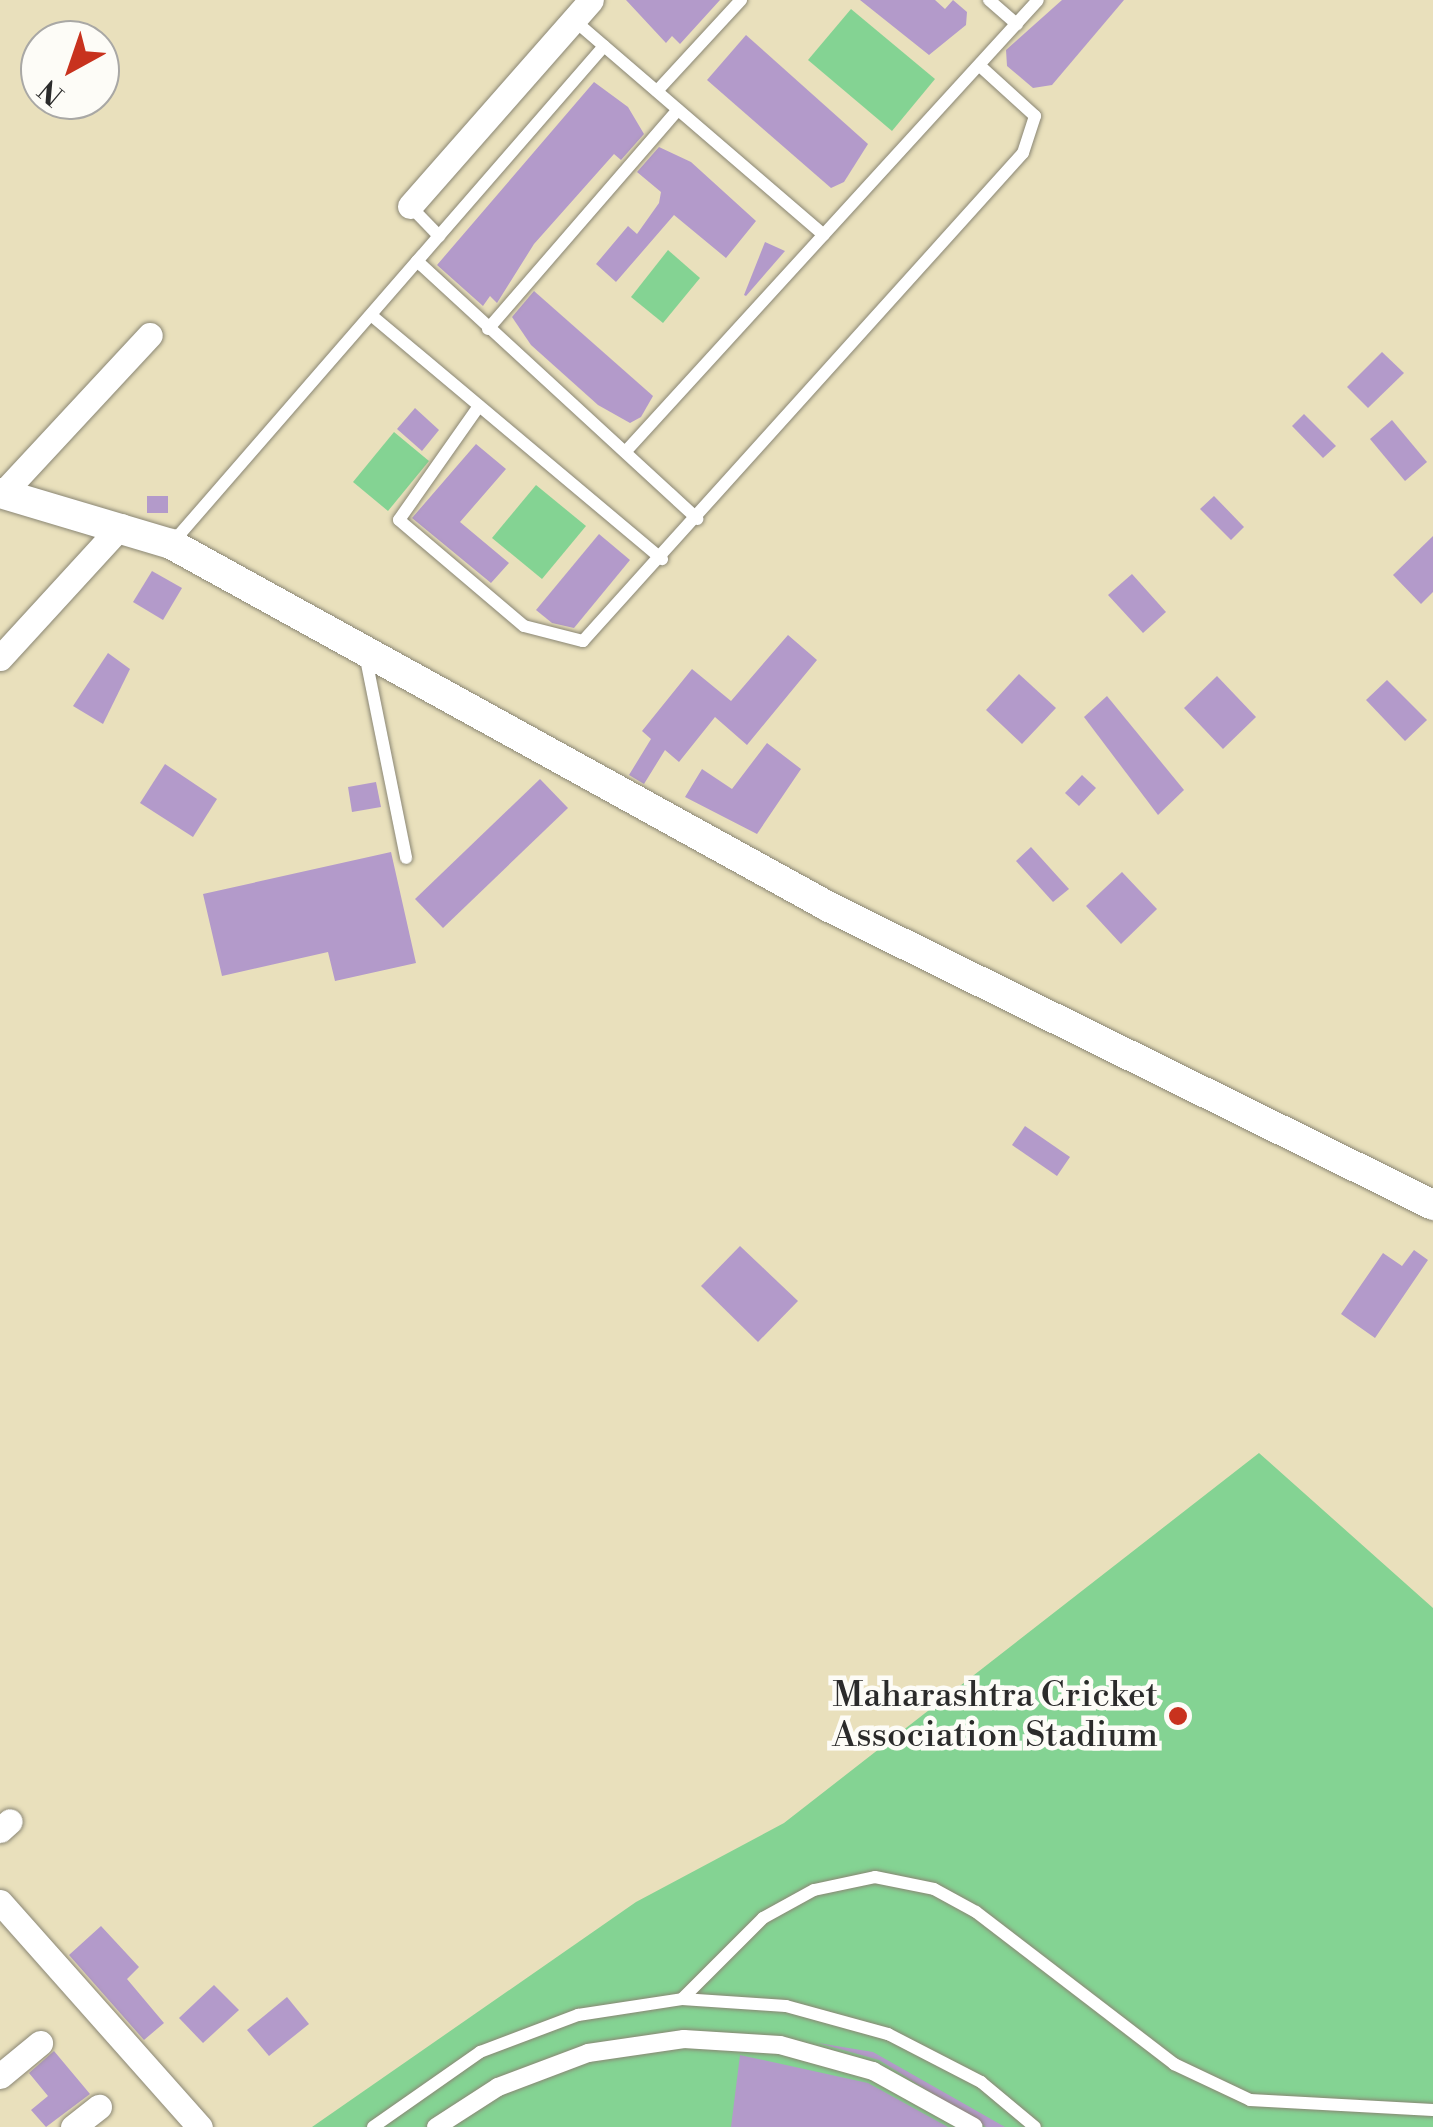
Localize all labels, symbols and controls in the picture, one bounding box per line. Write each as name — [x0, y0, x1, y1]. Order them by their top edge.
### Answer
north arrow — [20, 20, 120, 120]
text: N — [32, 71, 71, 112]
place label: Maharashtra Cricket Association Stadium — [832, 1675, 1158, 1757]
marker: Maharashtra Cricket Association Stadium — [1167, 1705, 1189, 1727]

